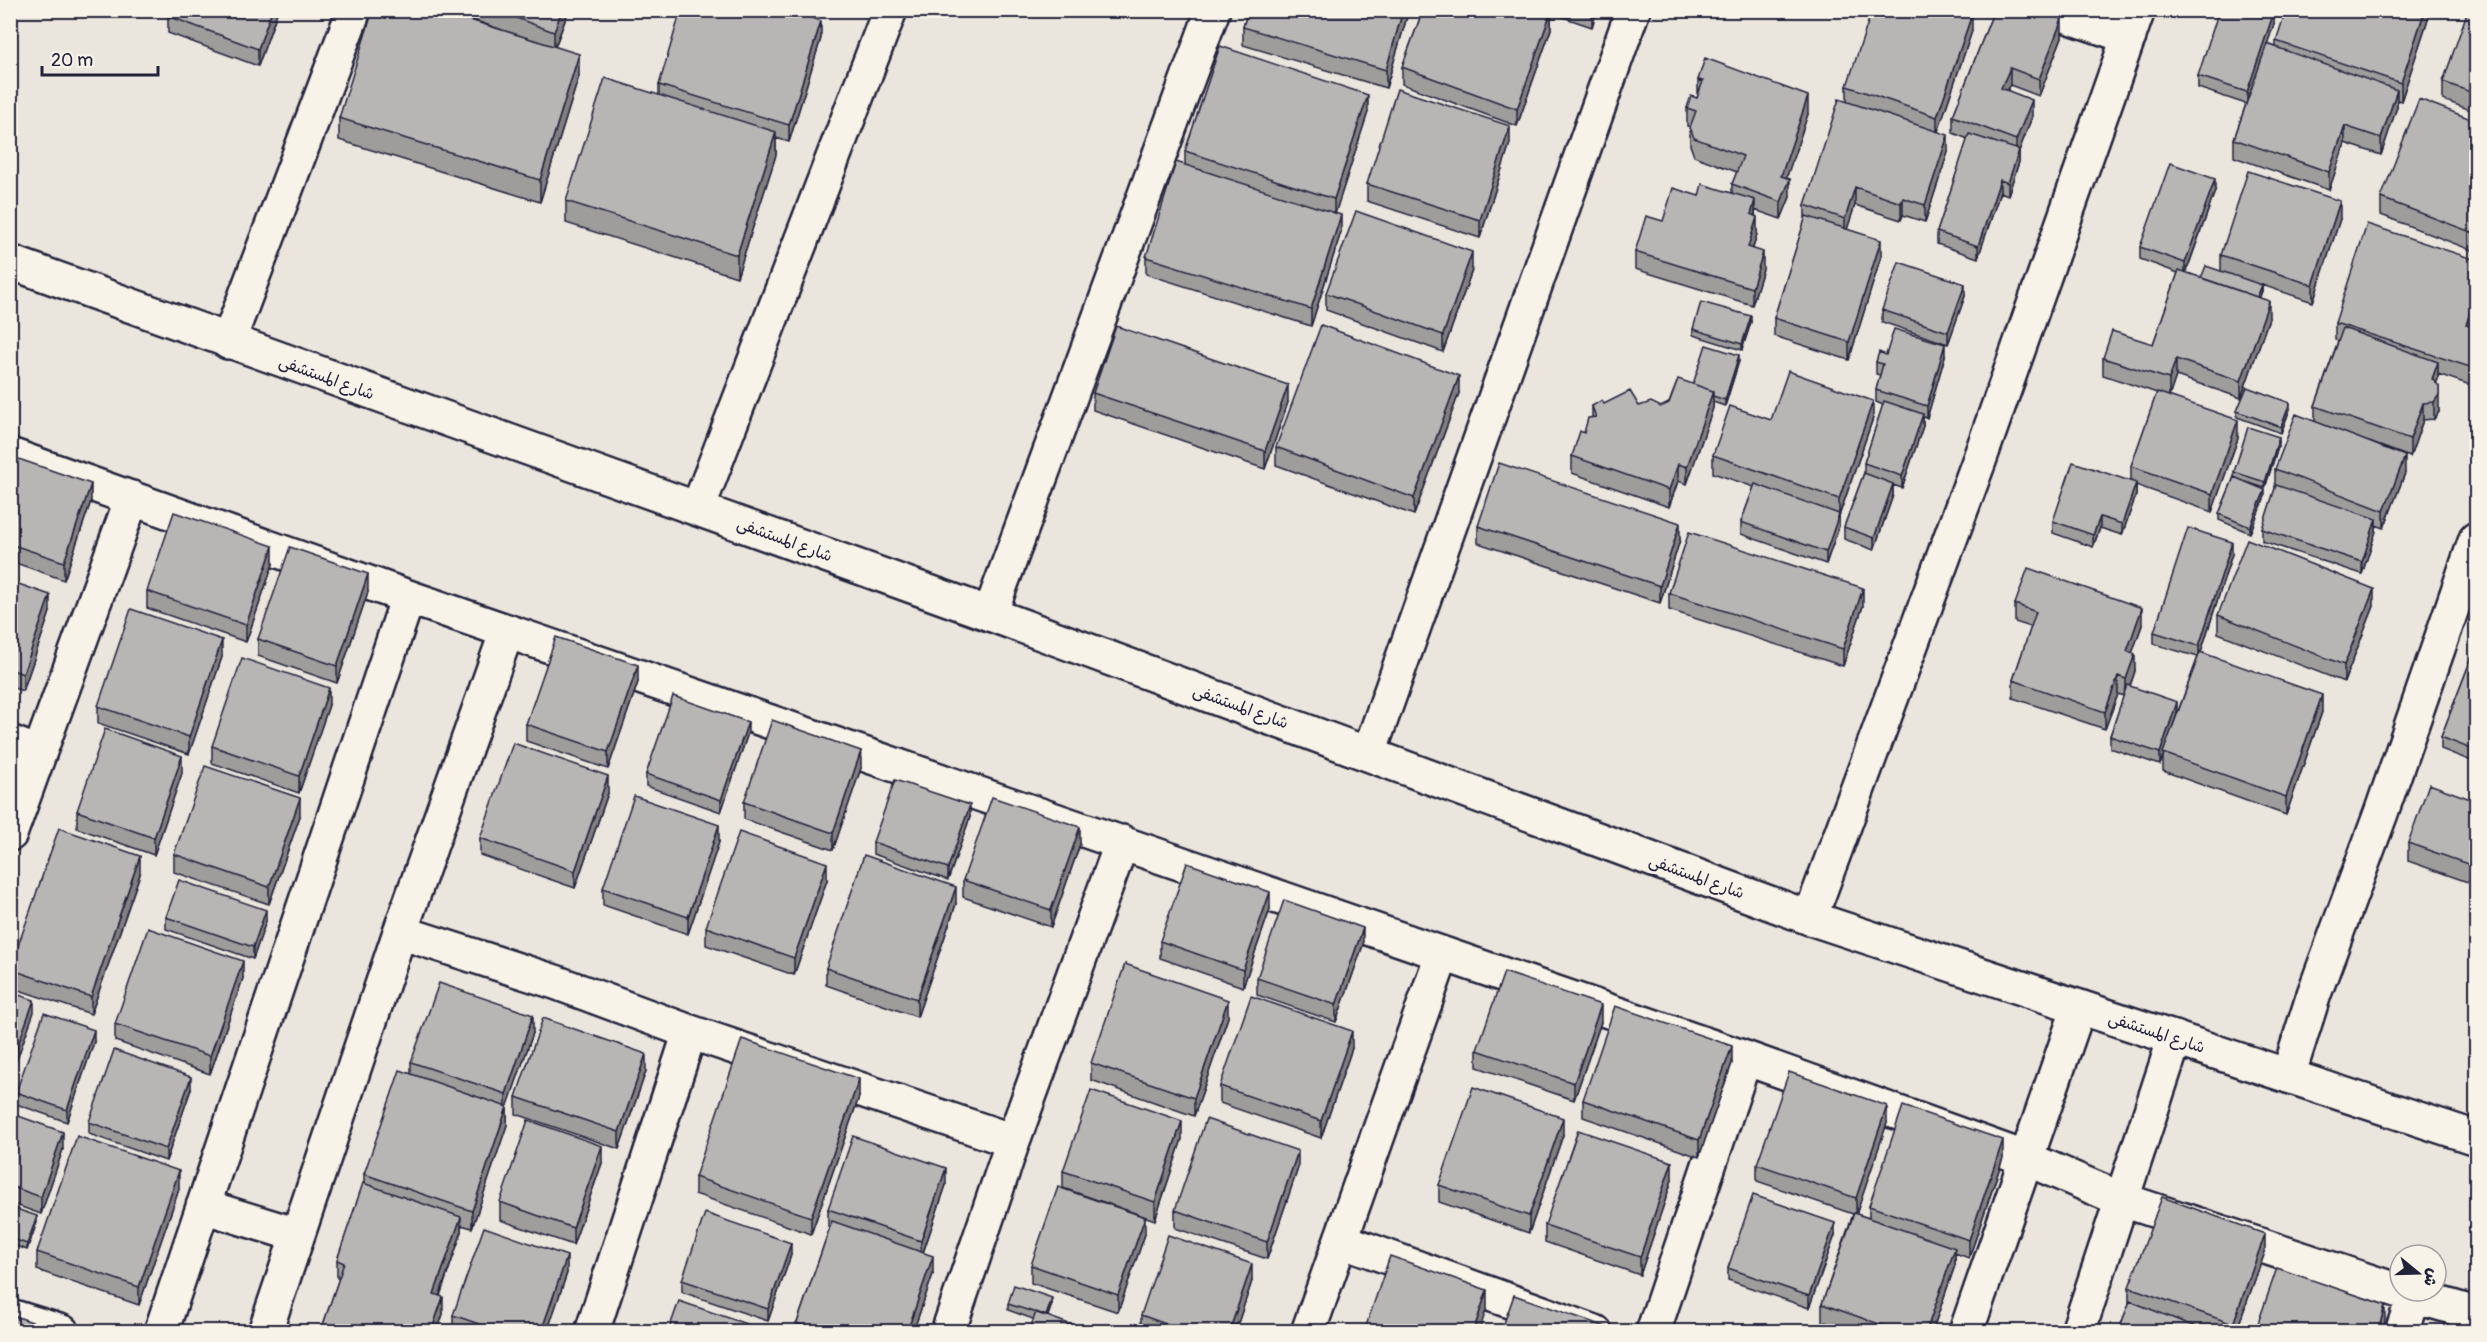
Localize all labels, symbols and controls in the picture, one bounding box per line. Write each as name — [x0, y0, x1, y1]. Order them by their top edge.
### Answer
scale bar — [42, 39, 158, 77]
text: 20 m — [51, 49, 93, 72]
street label: شارع المستشفى — [276, 351, 377, 405]
street label: شارع المستشفى — [734, 513, 835, 567]
street label: شارع المستشفى — [1190, 680, 1291, 734]
street label: شارع المستشفى — [1646, 850, 1747, 904]
street label: شارع المستشفى — [2106, 1008, 2207, 1059]
north arrow — [2388, 1243, 2448, 1303]
text: ش — [2419, 1266, 2444, 1289]

